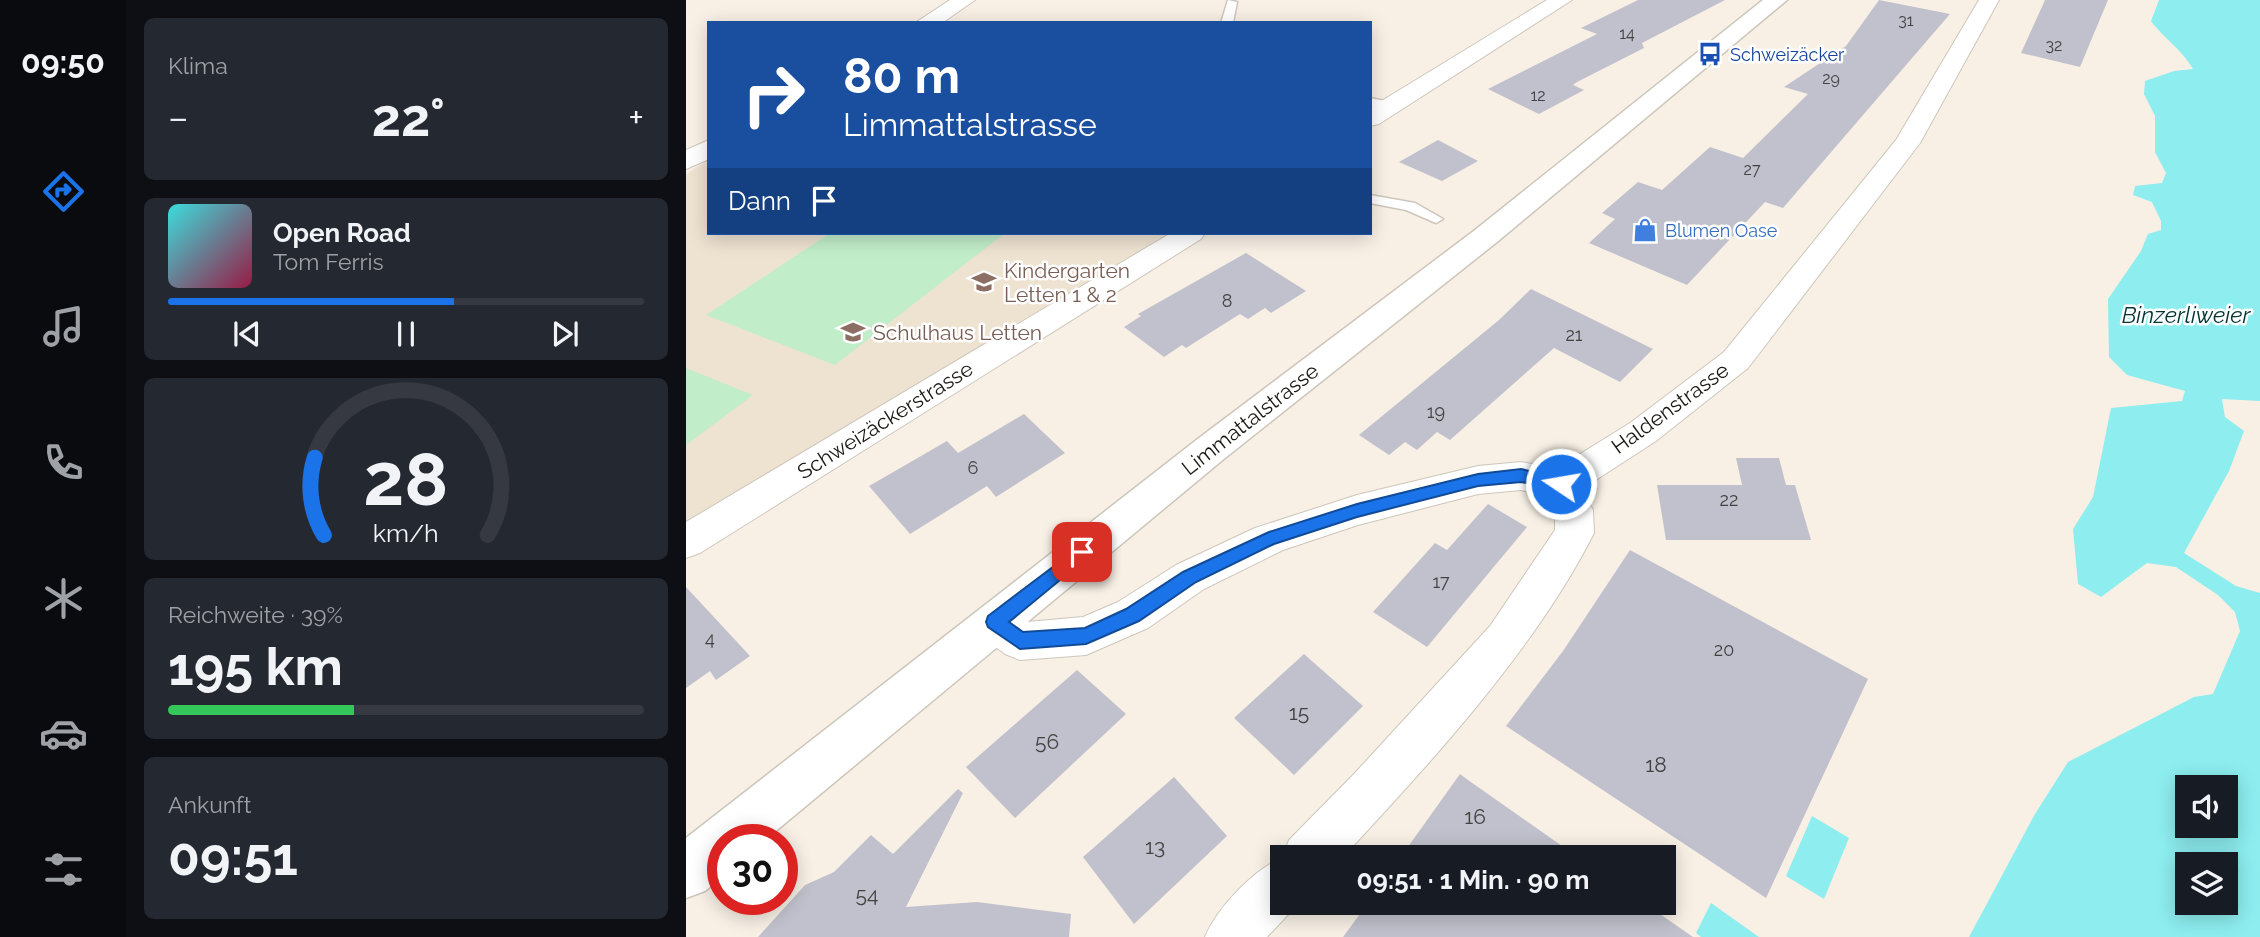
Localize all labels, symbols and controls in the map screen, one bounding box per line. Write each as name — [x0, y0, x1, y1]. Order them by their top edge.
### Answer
house number: 31 — [1898, 11, 1914, 30]
house number: 14 — [1619, 24, 1635, 43]
house number: 32 — [2046, 36, 2062, 55]
bus stop icon: Schweizäcker — [1696, 40, 1724, 68]
text: 09:50 — [21, 43, 105, 80]
place label: Schweizäcker — [1730, 44, 1845, 65]
text: 80 m — [843, 47, 960, 104]
icon: right — [728, 49, 819, 140]
text: Klima — [168, 52, 228, 79]
house number: 29 — [1822, 69, 1840, 88]
house number: 12 — [1530, 86, 1546, 105]
text: 22° — [372, 87, 445, 148]
text: − — [168, 95, 188, 140]
text: + — [628, 95, 644, 140]
text: Limmattalstrasse — [843, 106, 1097, 143]
house number: 27 — [1744, 160, 1761, 179]
icon: directions — [39, 167, 88, 216]
icon: arrive — [805, 182, 843, 220]
text: Dann — [728, 186, 791, 216]
shop icon: Blumen Oase — [1631, 216, 1659, 244]
text: Open Road — [273, 218, 411, 248]
place label: Blumen Oase — [1665, 220, 1778, 241]
text: Tom Ferris — [273, 248, 384, 275]
place label: Kindergarten Letten 1 & 2 — [1004, 258, 1130, 307]
school or university icon: Kindergarten Letten 1 & 2 — [970, 268, 998, 296]
house number: 8 — [1222, 290, 1232, 311]
water label: Binzerliweier — [2122, 301, 2251, 328]
icon: music — [39, 302, 88, 351]
icon: previous — [228, 315, 266, 353]
icon: pause — [387, 315, 425, 353]
icon: next — [546, 315, 584, 353]
school or university icon: Schulhaus Letten — [839, 318, 867, 346]
place label: Schulhaus Letten — [873, 320, 1042, 345]
house number: 21 — [1565, 324, 1583, 345]
street label: Schweizäckerstrasse — [793, 356, 977, 484]
street label: Haldenstrasse — [1607, 357, 1733, 459]
street label: Limmattalstrasse — [1177, 358, 1323, 480]
house number: 19 — [1427, 401, 1445, 422]
text: 28 — [363, 437, 449, 522]
icon: phone — [39, 438, 88, 487]
position arrow — [1524, 447, 1598, 521]
house number: 6 — [968, 457, 979, 478]
house number: 22 — [1720, 489, 1738, 510]
text: km/h — [373, 517, 439, 547]
pin — [1052, 522, 1112, 582]
icon: arrive — [1063, 533, 1101, 571]
house number: 17 — [1432, 571, 1450, 592]
icon: climate — [39, 574, 88, 623]
text: Reichweite · 39% — [168, 601, 343, 628]
house number: 4 — [705, 628, 715, 649]
text: 195 km — [168, 636, 343, 697]
house number: 20 — [1714, 639, 1734, 660]
house number: 15 — [1289, 700, 1309, 725]
icon: car — [39, 709, 88, 758]
house number: 56 — [1035, 729, 1059, 754]
house number: 18 — [1645, 752, 1667, 777]
map controls — [2175, 775, 2238, 915]
button: sound — [2175, 775, 2238, 838]
text: Ankunft — [168, 791, 251, 818]
house number: 16 — [1464, 804, 1486, 829]
speed limit sign: 30 — [707, 824, 798, 915]
text: 09:51 — [168, 826, 298, 887]
house number: 13 — [1145, 834, 1165, 859]
icon: filters — [39, 845, 88, 894]
button: layers — [2175, 852, 2238, 915]
text: 09:51 · 1 Min. · 90 m — [1356, 865, 1590, 895]
house number: 54 — [856, 882, 878, 907]

